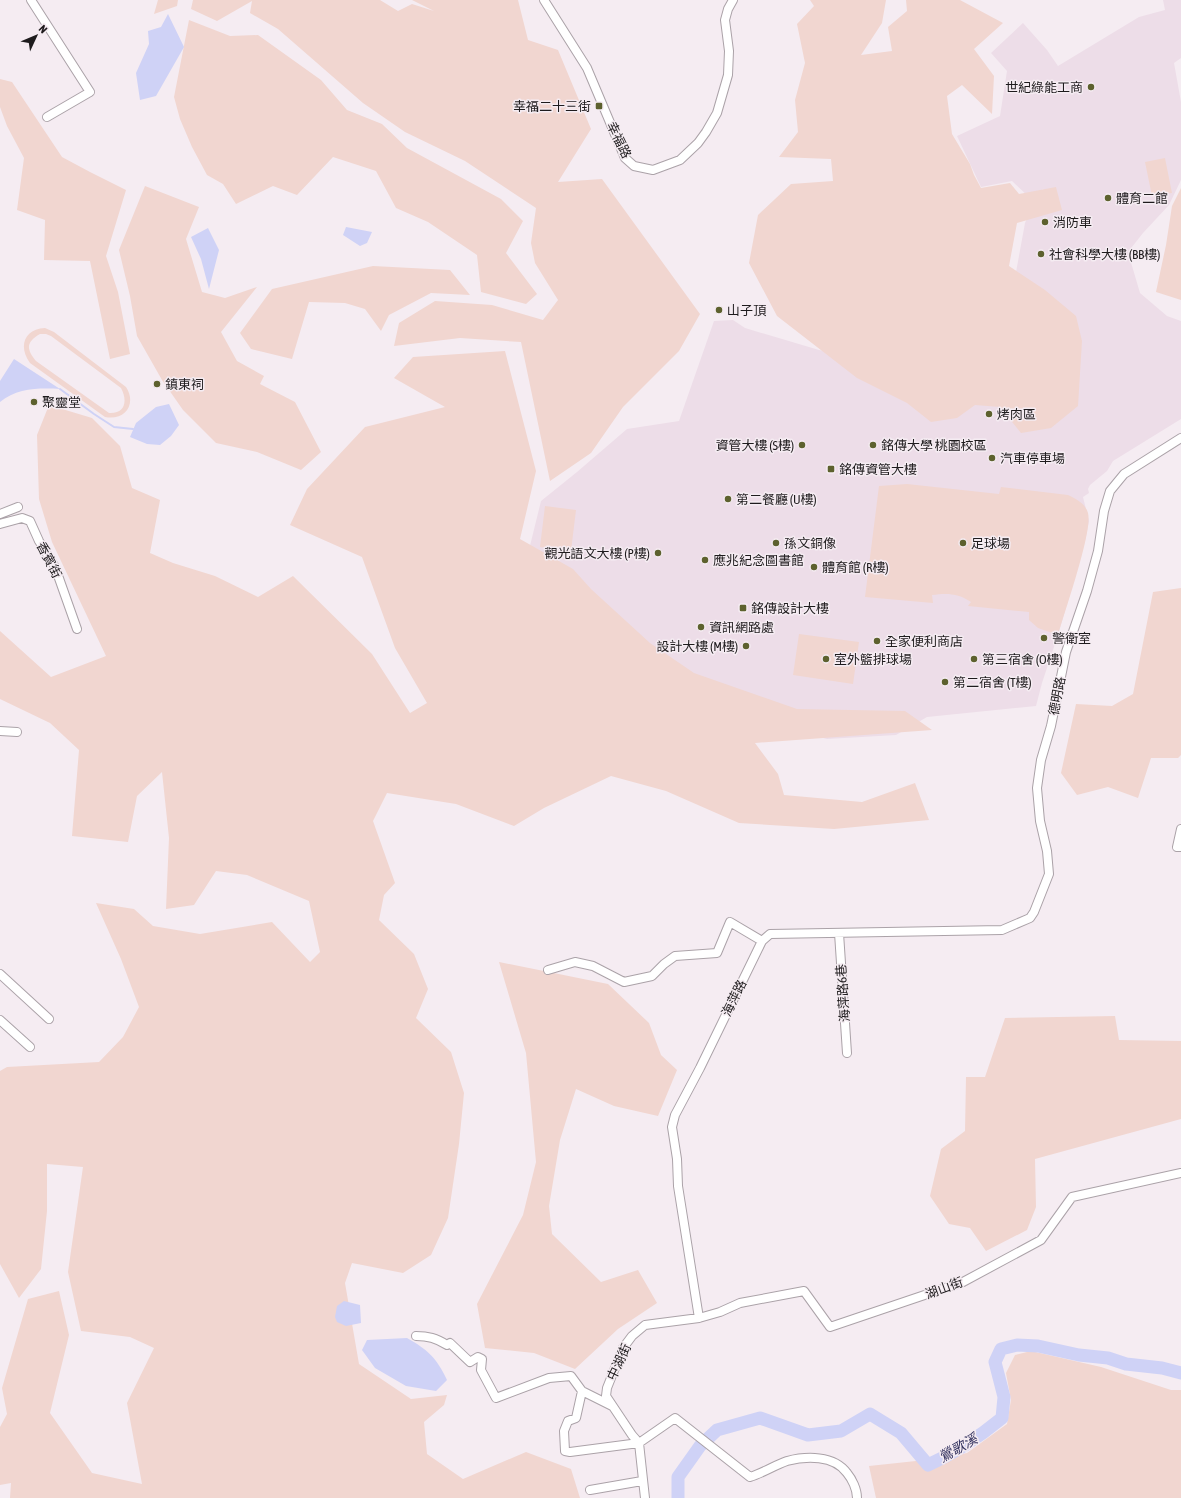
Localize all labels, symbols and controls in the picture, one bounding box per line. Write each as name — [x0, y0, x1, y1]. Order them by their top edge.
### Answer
north arrow — [16, 16, 56, 56]
text: N — [37, 23, 50, 36]
place label: 世紀綠能工商 — [1005, 80, 1083, 95]
marker: 世紀綠能工商 — [1086, 82, 1096, 92]
place label: 幸福二十三街 — [513, 99, 591, 114]
marker: 幸福二十三街 — [594, 101, 604, 111]
street label: 幸福路 — [604, 119, 634, 161]
place label: 體育二館 — [1116, 191, 1168, 206]
marker: 體育二館 — [1103, 193, 1113, 203]
place label: 消防車 — [1053, 215, 1092, 230]
marker: 消防車 — [1040, 217, 1050, 227]
place label: 社會科學大樓 (BB樓) — [1049, 247, 1160, 262]
marker: 社會科學大樓 (BB樓) — [1036, 249, 1046, 259]
place label: 山子頂 — [727, 303, 767, 318]
marker: 山子頂 — [714, 305, 724, 315]
place label: 鎮東祠 — [165, 377, 204, 392]
marker: 鎮東祠 — [152, 379, 162, 389]
place label: 聚靈堂 — [42, 395, 81, 410]
marker: 聚靈堂 — [29, 397, 39, 407]
place label: 烤肉區 — [997, 407, 1036, 422]
marker: 烤肉區 — [984, 409, 994, 419]
place label: 資管大樓 (S樓) — [716, 438, 794, 453]
place label: 銘傳大學 桃園校區 — [881, 438, 987, 453]
marker: 資管大樓 (S樓) — [797, 440, 807, 450]
marker: 銘傳大學 桃園校區 — [868, 440, 878, 450]
place label: 汽車停車場 — [1000, 451, 1065, 466]
marker: 汽車停車場 — [987, 453, 997, 463]
place label: 銘傳資管大樓 — [839, 462, 917, 477]
marker: 銘傳資管大樓 — [826, 464, 836, 474]
place label: 第二餐廳 (U樓) — [736, 492, 817, 507]
marker: 第二餐廳 (U樓) — [723, 494, 733, 504]
place label: 孫文銅像 — [784, 536, 836, 551]
place label: 足球場 — [971, 536, 1010, 551]
marker: 孫文銅像 — [771, 538, 781, 548]
marker: 足球場 — [958, 538, 968, 548]
street label: 香賓街 — [33, 539, 65, 581]
place label: 觀光語文大樓 (P樓) — [545, 546, 650, 561]
marker: 觀光語文大樓 (P樓) — [653, 548, 663, 558]
place label: 應兆紀念圖書館 — [713, 553, 804, 568]
marker: 應兆紀念圖書館 — [700, 555, 710, 565]
place label: 體育館 (R樓) — [822, 560, 889, 575]
marker: 體育館 (R樓) — [809, 562, 819, 572]
place label: 銘傳設計大樓 — [751, 601, 829, 616]
marker: 銘傳設計大樓 — [738, 603, 748, 613]
place label: 資訊網路處 — [709, 620, 774, 635]
marker: 資訊網路處 — [696, 622, 706, 632]
place label: 警衛室 — [1052, 631, 1091, 646]
marker: 警衛室 — [1039, 633, 1049, 643]
place label: 全家便利商店 — [885, 634, 963, 649]
marker: 全家便利商店 — [872, 636, 882, 646]
place label: 設計大樓 (M樓) — [656, 639, 738, 654]
marker: 設計大樓 (M樓) — [741, 641, 751, 651]
place label: 室外籃排球場 — [834, 652, 912, 667]
place label: 第三宿舍 (O樓) — [982, 652, 1063, 667]
marker: 室外籃排球場 — [821, 654, 831, 664]
marker: 第三宿舍 (O樓) — [969, 654, 979, 664]
place label: 第二宿舍 (T樓) — [953, 675, 1032, 690]
street label: 德明路 — [1046, 675, 1068, 717]
marker: 第二宿舍 (T樓) — [940, 677, 950, 687]
street label: 海萍路6巷 — [833, 963, 853, 1023]
street label: 海萍路 — [719, 977, 749, 1019]
street label: 湖山街 — [923, 1274, 965, 1302]
street label: 中湖街 — [604, 1341, 634, 1383]
water label: 鶯歌溪 — [936, 1430, 982, 1465]

